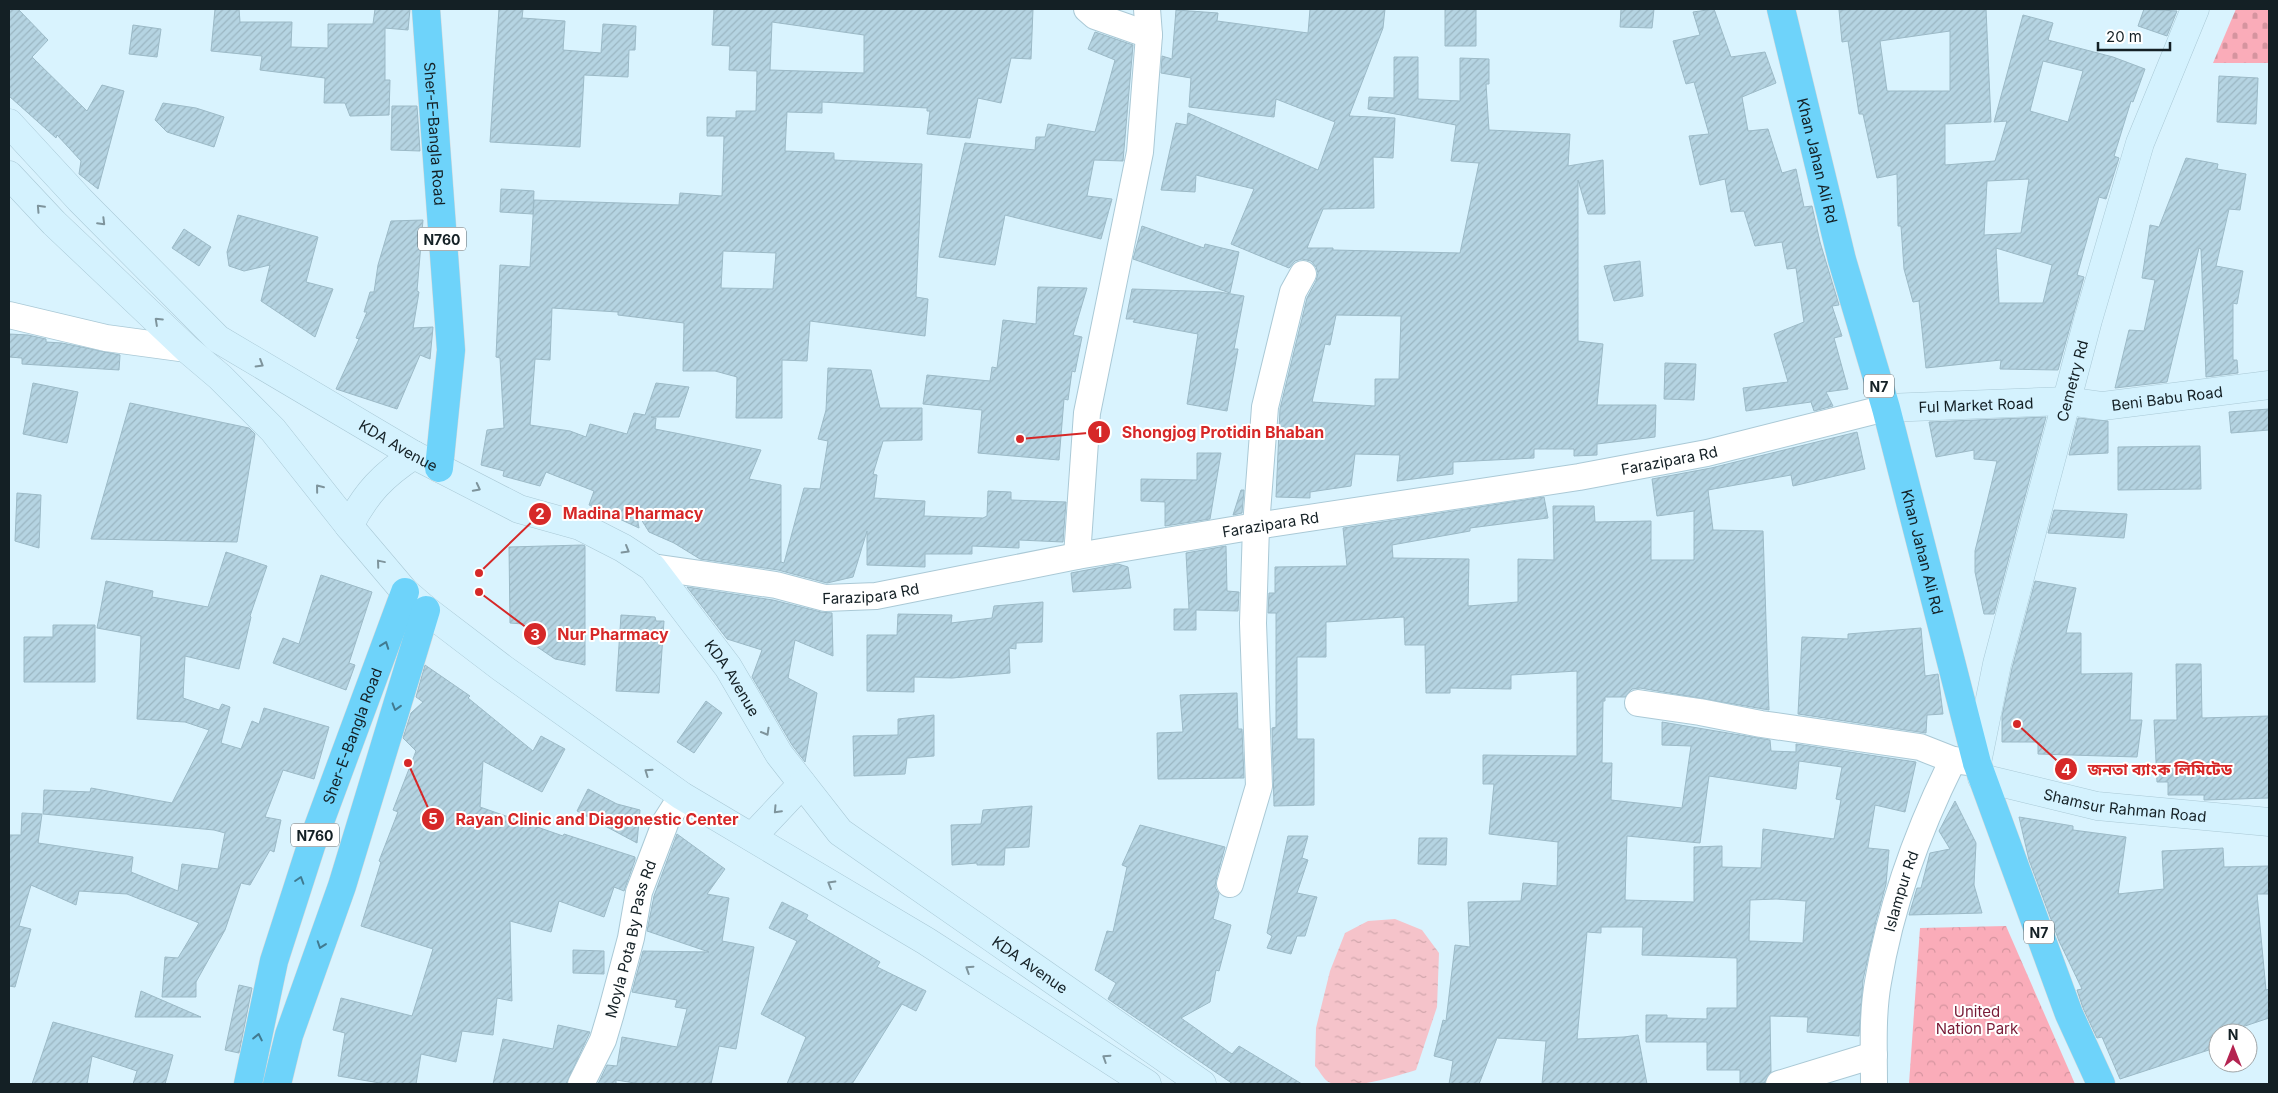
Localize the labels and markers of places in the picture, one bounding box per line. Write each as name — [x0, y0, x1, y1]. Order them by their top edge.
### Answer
callout: Shongjog Protidin Bhaban — [1086, 416, 1334, 447]
callout: Madina Pharmacy — [528, 498, 713, 529]
callout: Nur Pharmacy — [522, 619, 679, 650]
callout: জনতা ব্যাংক লিমিটেড — [2053, 754, 2243, 785]
callout: Rayan Clinic and Diagonestic Center — [420, 804, 749, 835]

